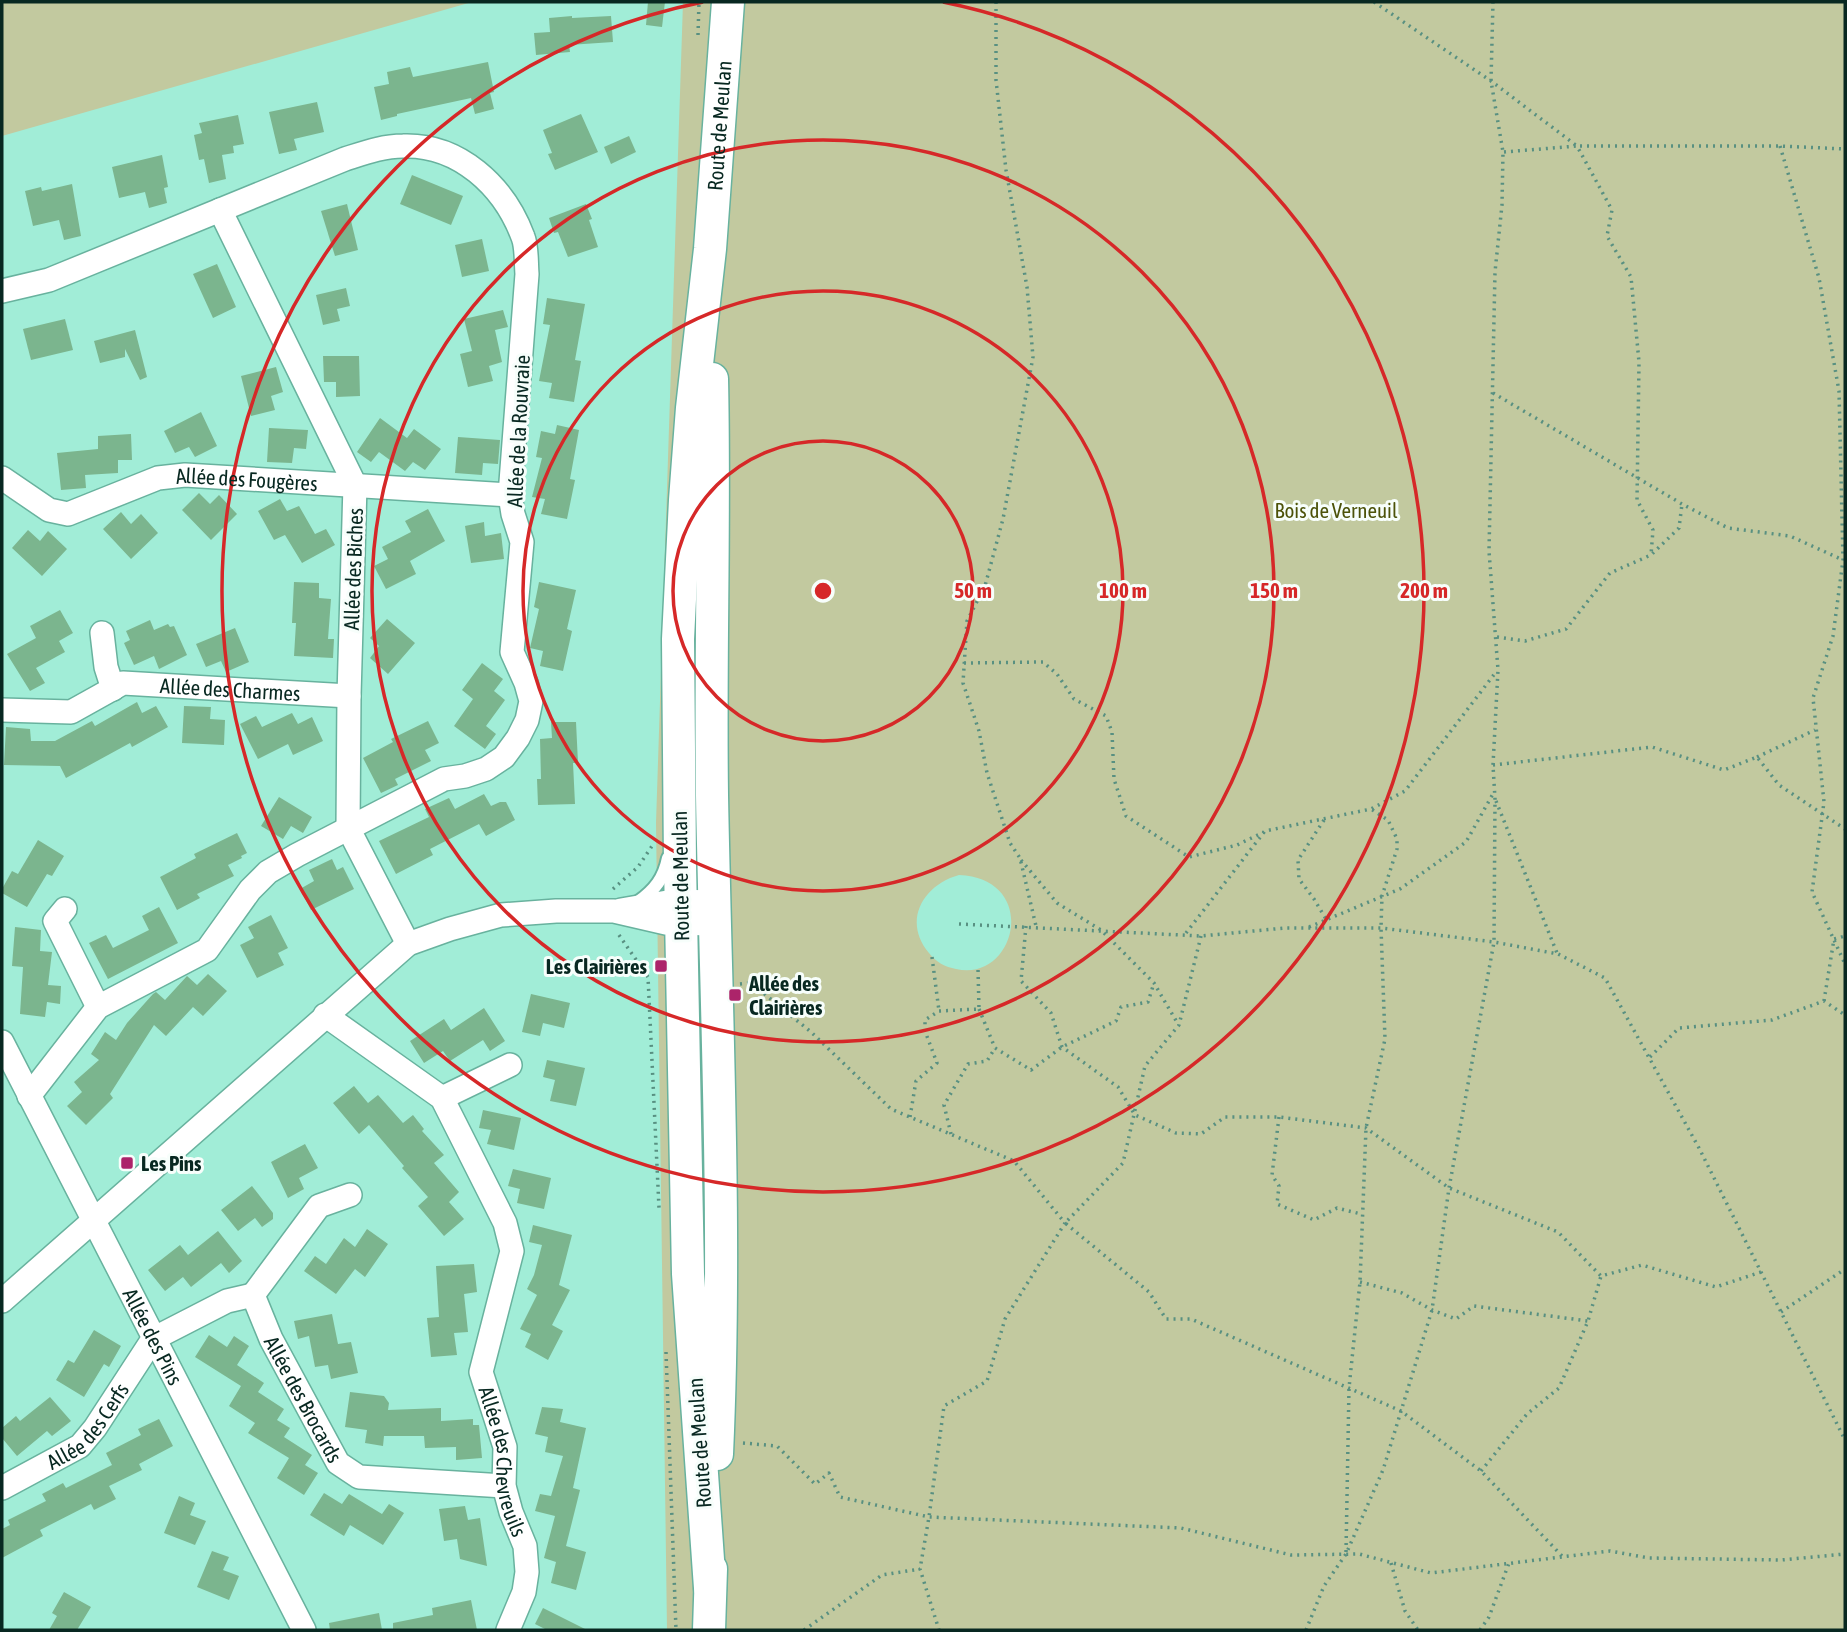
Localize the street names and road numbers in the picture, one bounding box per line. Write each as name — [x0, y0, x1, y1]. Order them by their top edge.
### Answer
street label: Route de Meulan — [702, 60, 736, 192]
street label: Allée de la Rouvraie — [502, 354, 534, 508]
street label: Allée des Fougères — [174, 463, 318, 495]
street label: Allée des Biches — [339, 507, 367, 631]
street label: Allée des Charmes — [159, 673, 301, 705]
street label: Route de Meulan — [667, 811, 693, 941]
street label: Allée des Pins — [119, 1284, 188, 1389]
street label: Allée des Brocards — [260, 1332, 347, 1466]
street label: Route de Meulan — [682, 1377, 716, 1509]
street label: Allée des Cerfs — [42, 1378, 133, 1474]
street label: Allée des Chevreuils — [474, 1383, 532, 1540]

